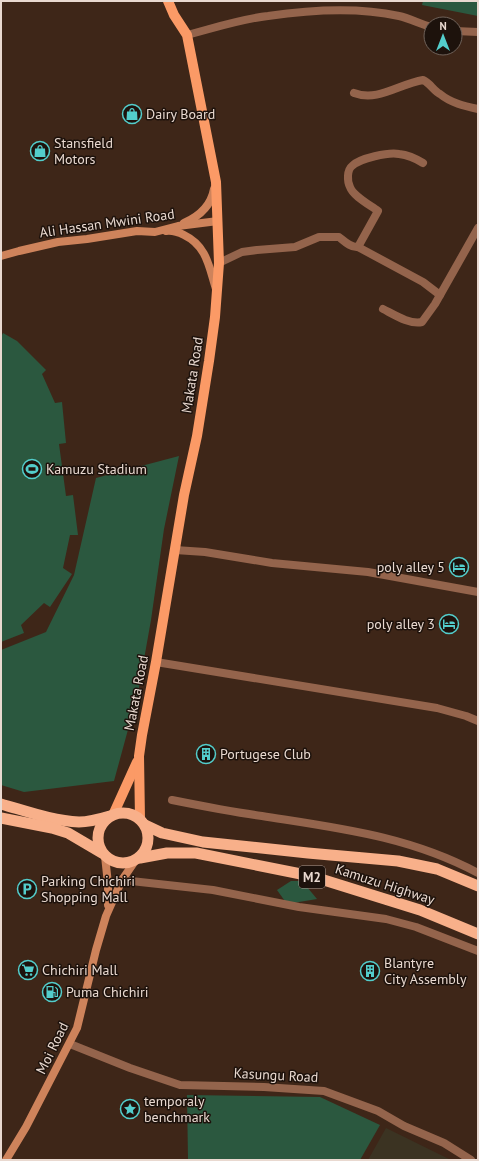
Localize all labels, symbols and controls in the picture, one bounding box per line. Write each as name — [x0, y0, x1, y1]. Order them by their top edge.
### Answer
north arrow — [423, 16, 463, 56]
text: N — [439, 19, 447, 33]
shop icon: Dairy Board — [121, 103, 143, 125]
place label: Dairy Board — [146, 105, 215, 123]
place label: Stansfield Motors — [54, 134, 113, 168]
shop icon: Stansfield Motors — [29, 140, 51, 162]
street label: Ali Hassan Mwini Road — [38, 205, 176, 241]
street label: Makata Road — [177, 336, 207, 414]
sports icon: Kamuzu Stadium — [21, 458, 43, 480]
place label: Kamuzu Stadium — [46, 460, 147, 478]
hotel icon: poly alley 5 — [448, 556, 470, 578]
place label: poly alley 5 — [377, 558, 445, 576]
hotel icon: poly alley 3 — [438, 613, 460, 635]
place label: poly alley 3 — [367, 615, 435, 633]
street label: Makata Road — [120, 654, 152, 732]
building icon: Portugese Club — [195, 743, 217, 765]
place label: Portugese Club — [220, 745, 311, 763]
street label: Kamuzu Highway — [333, 859, 438, 909]
road number: M2 — [299, 866, 325, 888]
place label: Parking Chichiri Shopping Mall — [41, 872, 135, 906]
parking icon: Parking Chichiri Shopping Mall — [16, 878, 38, 900]
place label: Blantyre City Assembly — [384, 954, 467, 988]
supermarket icon: Chichiri Mall — [17, 959, 39, 981]
building icon: Blantyre City Assembly — [359, 960, 381, 982]
place label: Chichiri Mall — [42, 961, 118, 979]
fuel station icon: Puma Chichiri — [41, 981, 63, 1003]
place label: Puma Chichiri — [66, 983, 149, 1001]
street label: Moi Road — [32, 1019, 72, 1077]
street label: Kasungu Road — [233, 1064, 319, 1086]
place label: temporaly benchmark — [144, 1092, 210, 1126]
place icon: temporaly benchmark — [119, 1098, 141, 1120]

